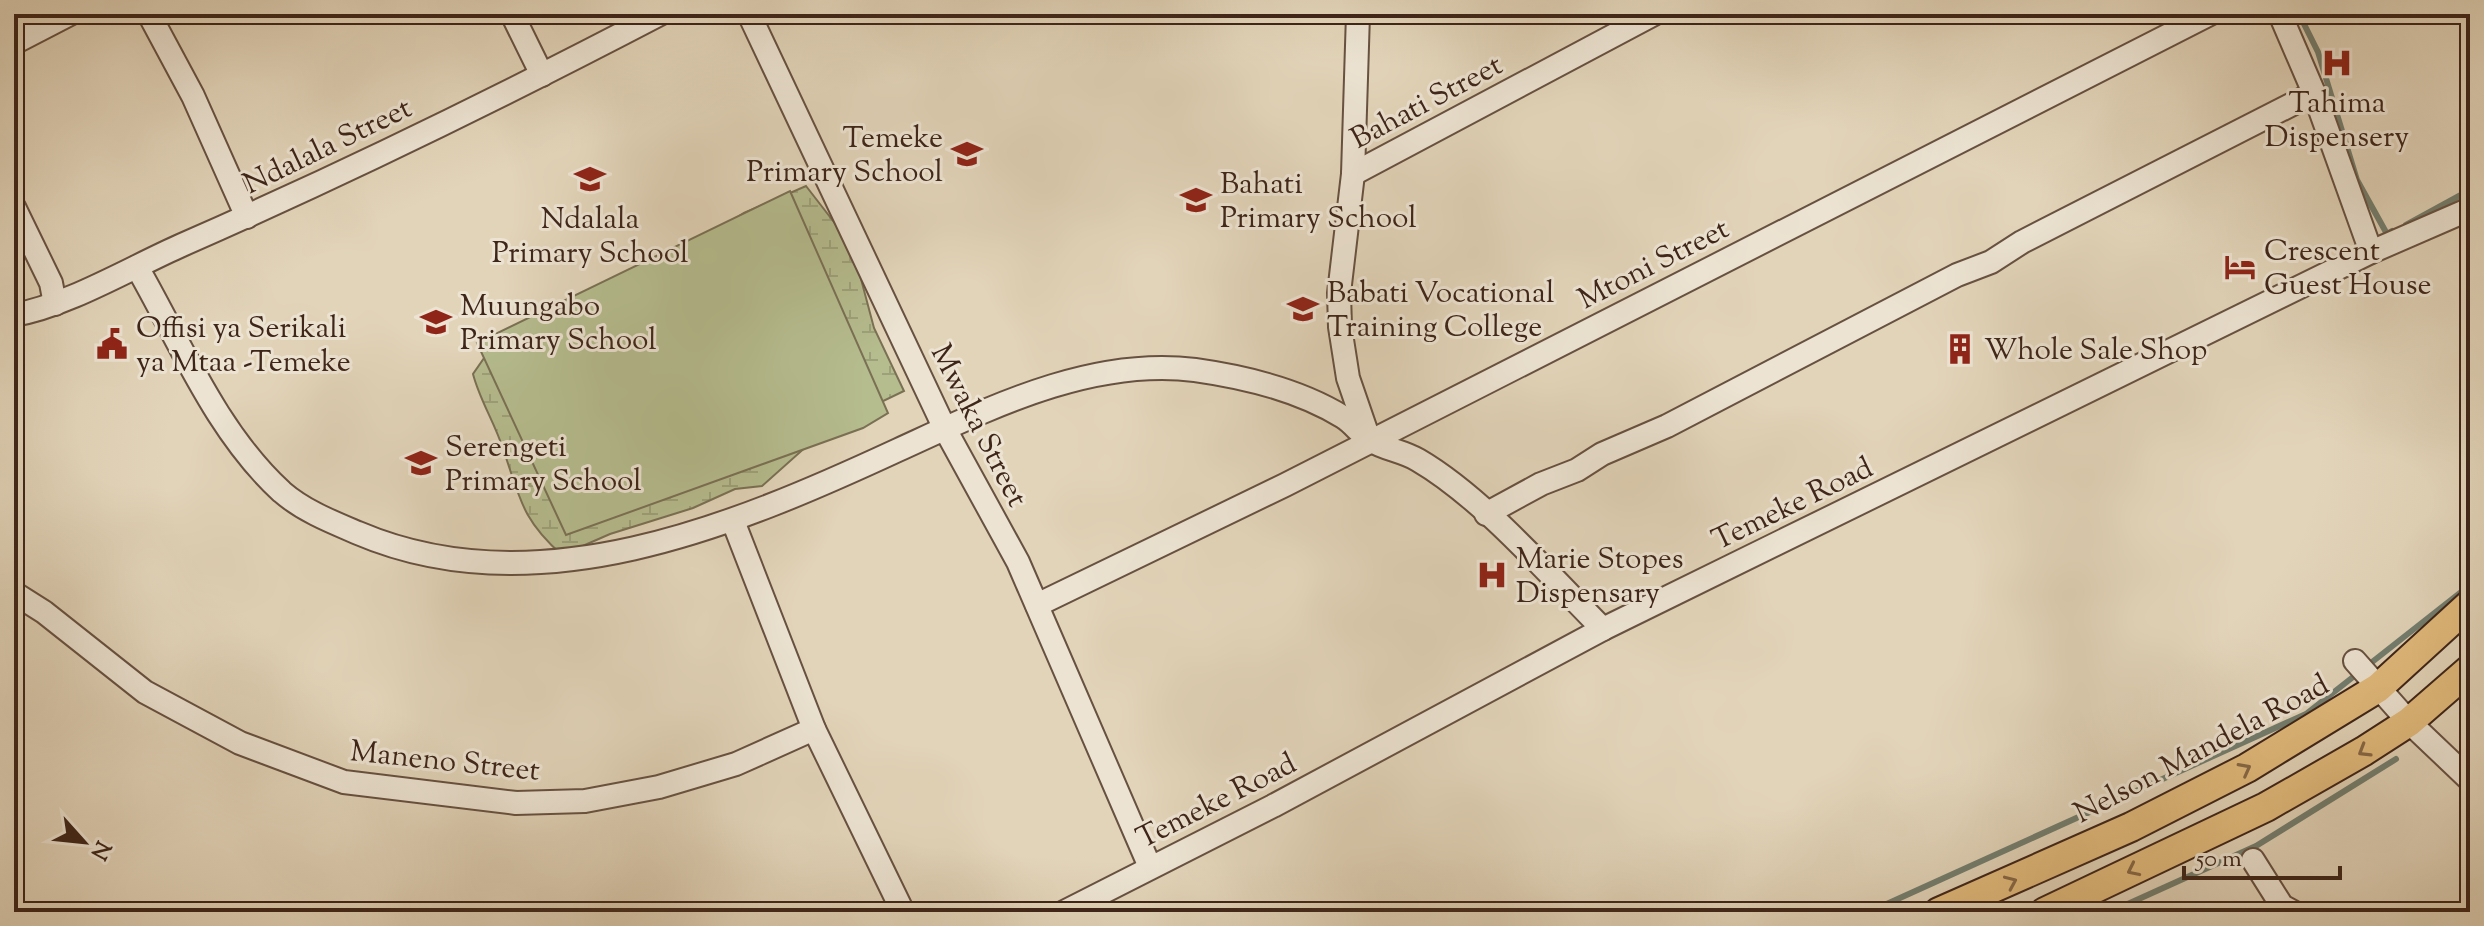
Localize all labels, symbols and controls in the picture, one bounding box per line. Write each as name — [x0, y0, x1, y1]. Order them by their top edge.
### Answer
street label: Bahati Street — [1344, 45, 1511, 161]
hospital icon: Tahima Dispensery — [2320, 46, 2354, 80]
place label: Tahima Dispensery — [2265, 83, 2409, 160]
street label: Ndalala Street — [237, 88, 420, 207]
place label: Temeke Primary School — [746, 118, 943, 195]
school or university icon: Temeke Primary School — [950, 137, 984, 171]
school or university icon: Ndalala Primary School — [573, 162, 607, 196]
place label: Bahati Primary School — [1220, 164, 1417, 241]
school or university icon: Bahati Primary School — [1179, 183, 1213, 217]
place label: Ndalala Primary School — [492, 199, 688, 276]
street label: Mtoni Street — [1571, 209, 1737, 322]
place label: Crescent Guest House — [2264, 231, 2431, 308]
hotel icon: Crescent Guest House — [2223, 250, 2257, 284]
place label: Babati Vocational Training College — [1327, 273, 1554, 350]
place label: Muungabo Primary School — [460, 286, 657, 363]
school or university icon: Babati Vocational Training College — [1286, 292, 1320, 326]
school or university icon: Muungabo Primary School — [419, 305, 453, 339]
place label: Offisi ya Serikali ya Mtaa -Temeke — [136, 308, 351, 385]
public building icon: Offisi ya Serikali ya Mtaa -Temeke — [95, 327, 129, 361]
place label: Whole Sale Shop — [1984, 330, 2207, 373]
building icon: Whole Sale Shop — [1943, 332, 1977, 366]
street label: Mwaka Street — [918, 337, 1037, 515]
place label: Serengeti Primary School — [445, 427, 642, 504]
school or university icon: Serengeti Primary School — [404, 446, 438, 480]
street label: Temeke Road — [1705, 448, 1881, 563]
place label: Marie Stopes Dispensary — [1516, 539, 1684, 616]
hospital icon: Marie Stopes Dispensary — [1475, 558, 1509, 592]
street label: Nelson Mandela Road — [2067, 665, 2337, 836]
street label: Maneno Street — [348, 731, 542, 794]
one-way arrow — [2358, 741, 2373, 756]
street label: Temeke Road — [1130, 743, 1305, 861]
one-way arrow — [2236, 764, 2251, 779]
north arrow — [44, 802, 124, 882]
scale bar — [2184, 830, 2340, 880]
text: N — [81, 835, 117, 865]
text: 50 m — [2194, 843, 2242, 877]
one-way arrow — [2127, 860, 2142, 876]
one-way arrow — [2002, 876, 2017, 892]

